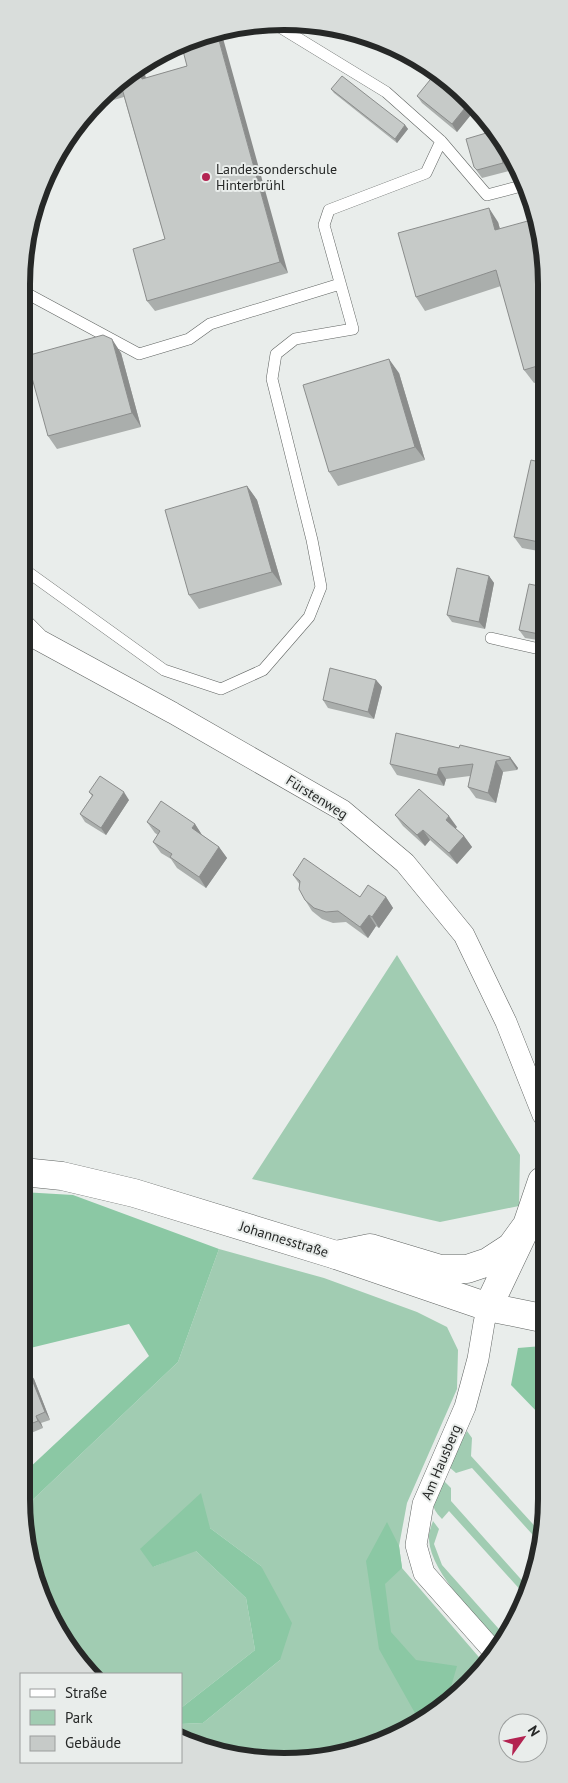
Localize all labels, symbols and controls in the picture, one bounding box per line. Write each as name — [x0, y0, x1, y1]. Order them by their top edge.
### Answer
place label: Landessonderschule Hinterbrühl — [216, 160, 337, 194]
marker: Landessonderschule Hinterbrühl — [200, 171, 212, 183]
street label: Fürstenweg — [283, 771, 351, 823]
street label: Johannesstraße — [236, 1217, 331, 1261]
street label: Am Hausberg — [417, 1422, 465, 1502]
legend — [20, 1673, 182, 1763]
text: Straße — [65, 1683, 107, 1702]
text: Park — [65, 1708, 93, 1727]
north arrow — [498, 1713, 548, 1763]
text: N — [524, 1722, 544, 1740]
text: Gebäude — [65, 1733, 121, 1752]

